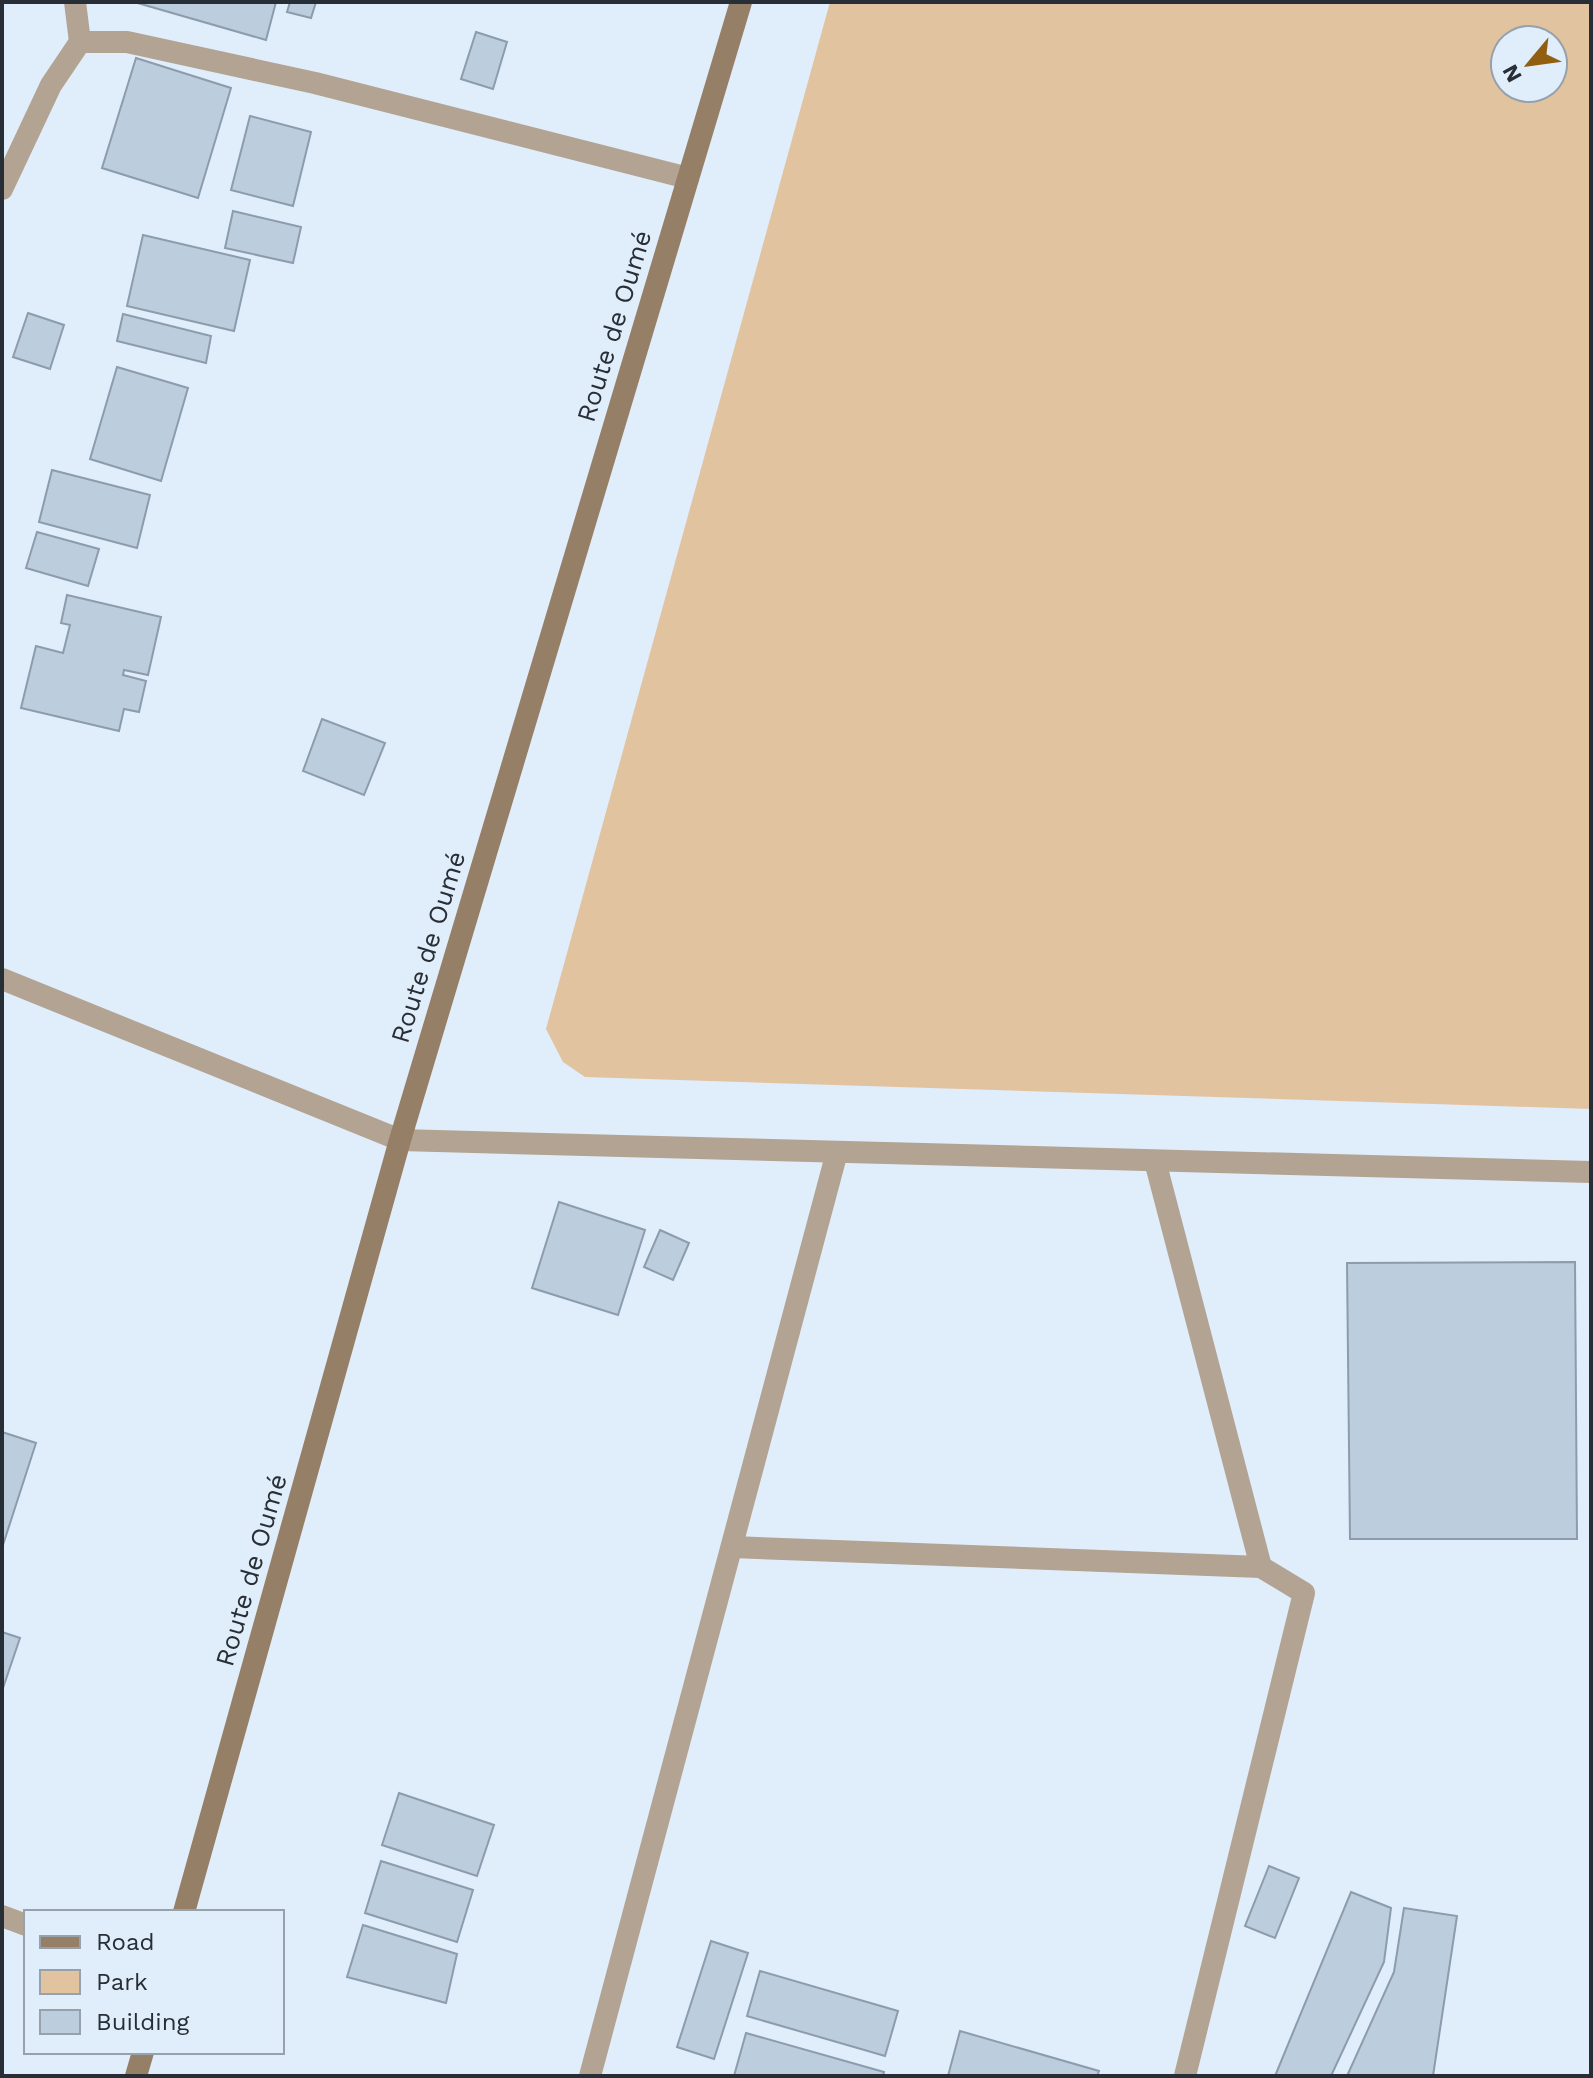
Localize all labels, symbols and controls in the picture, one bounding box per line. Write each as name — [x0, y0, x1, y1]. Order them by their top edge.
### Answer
north arrow — [1489, 24, 1569, 104]
text: N — [1497, 60, 1527, 87]
street label: Route de Oumé — [571, 227, 657, 425]
street label: Route de Oumé — [385, 848, 471, 1046]
street label: Route de Oumé — [209, 1470, 293, 1670]
legend — [24, 1910, 284, 2054]
text: Road — [96, 1928, 155, 1956]
text: Park — [96, 1968, 148, 1996]
text: Building — [96, 2008, 189, 2036]

